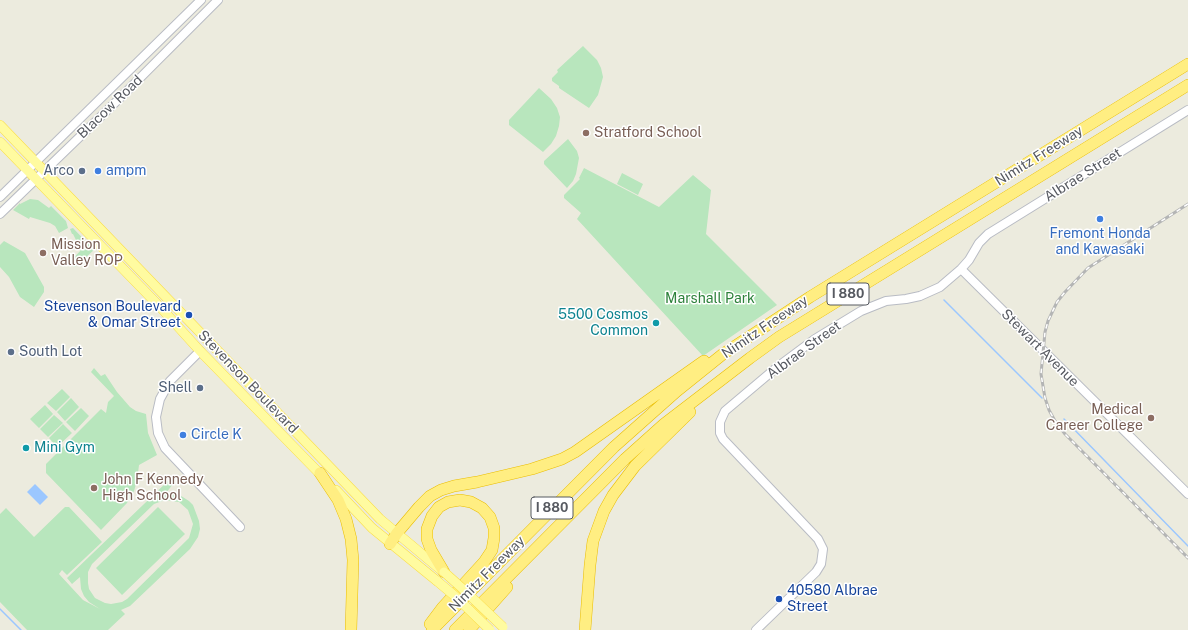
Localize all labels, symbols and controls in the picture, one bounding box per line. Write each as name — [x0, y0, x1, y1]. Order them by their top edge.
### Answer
street label: Blacow Road — [74, 72, 146, 142]
street label: Nimitz Freeway — [992, 122, 1086, 190]
place label: Stratford School — [594, 125, 702, 141]
marker: Stratford School — [581, 128, 591, 138]
street label: Albrae Street — [1041, 145, 1125, 205]
place label: Arco — [43, 163, 74, 179]
place label: ampm — [106, 163, 146, 179]
marker: Arco — [77, 166, 87, 176]
marker: ampm — [93, 166, 103, 176]
marker: Fremont Honda and Kawasaki — [1095, 214, 1105, 224]
place label: Fremont Honda and Kawasaki — [1050, 226, 1150, 258]
place label: Mission Valley ROP — [51, 237, 123, 270]
marker: Mission Valley ROP — [38, 248, 48, 258]
road number: I 880 — [827, 283, 869, 305]
park label: Marshall Park — [665, 291, 755, 307]
street label: Nimitz Freeway — [719, 292, 811, 362]
place label: Stevenson Boulevard & Omar Street — [44, 299, 181, 332]
street label: Stewart Avenue — [998, 306, 1082, 390]
place label: 5500 Cosmos Common — [558, 307, 648, 340]
marker: Stevenson Boulevard & Omar Street — [184, 310, 194, 320]
street label: Albrae Street — [764, 317, 844, 383]
marker: 5500 Cosmos Common — [651, 318, 661, 328]
street label: Stevenson Boulevard — [194, 327, 302, 437]
place label: South Lot — [19, 344, 82, 360]
marker: South Lot — [6, 347, 16, 357]
place label: Shell — [158, 380, 192, 396]
marker: Shell — [195, 383, 205, 393]
place label: Medical Career College — [1046, 402, 1143, 434]
marker: Medical Career College — [1146, 413, 1156, 423]
place label: Circle K — [191, 427, 242, 443]
marker: Circle K — [178, 430, 188, 440]
place label: Mini Gym — [34, 440, 95, 456]
marker: Mini Gym — [21, 443, 31, 453]
place label: John F Kennedy High School — [102, 472, 204, 504]
marker: John F Kennedy High School — [89, 483, 99, 493]
road number: I 880 — [531, 497, 573, 519]
street label: Nimitz Freeway — [446, 533, 528, 615]
place label: 40580 Albrae Street — [787, 583, 878, 616]
marker: 40580 Albrae Street — [774, 594, 784, 604]

